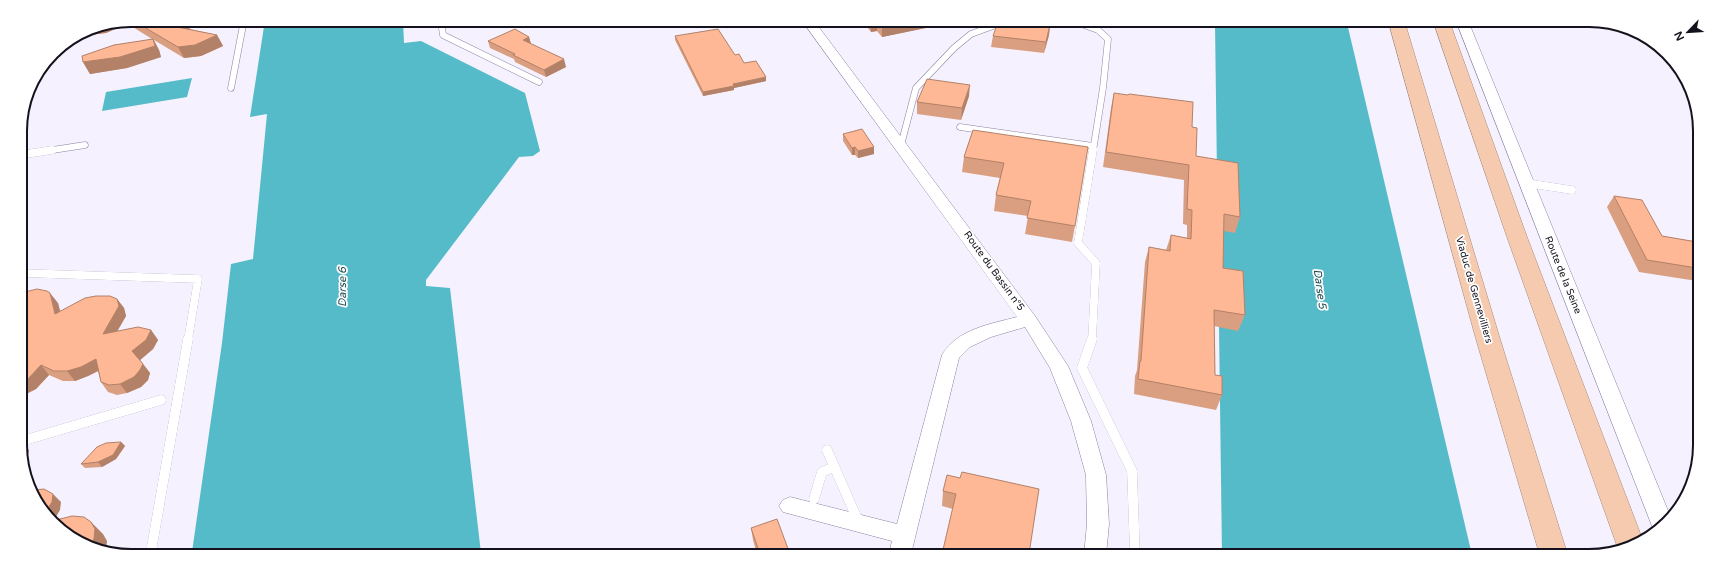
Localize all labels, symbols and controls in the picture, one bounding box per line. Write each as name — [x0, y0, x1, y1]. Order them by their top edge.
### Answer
north arrow — [1668, 12, 1708, 52]
text: N — [1672, 29, 1687, 43]
street label: Route du Bassin n°5 — [961, 229, 1027, 313]
street label: Route de la Seine — [1542, 234, 1584, 316]
street label: Viaduc de Gennevilliers — [1453, 235, 1495, 345]
water label: Darse 6 — [336, 266, 349, 307]
water label: Darse 5 — [1311, 268, 1329, 311]

